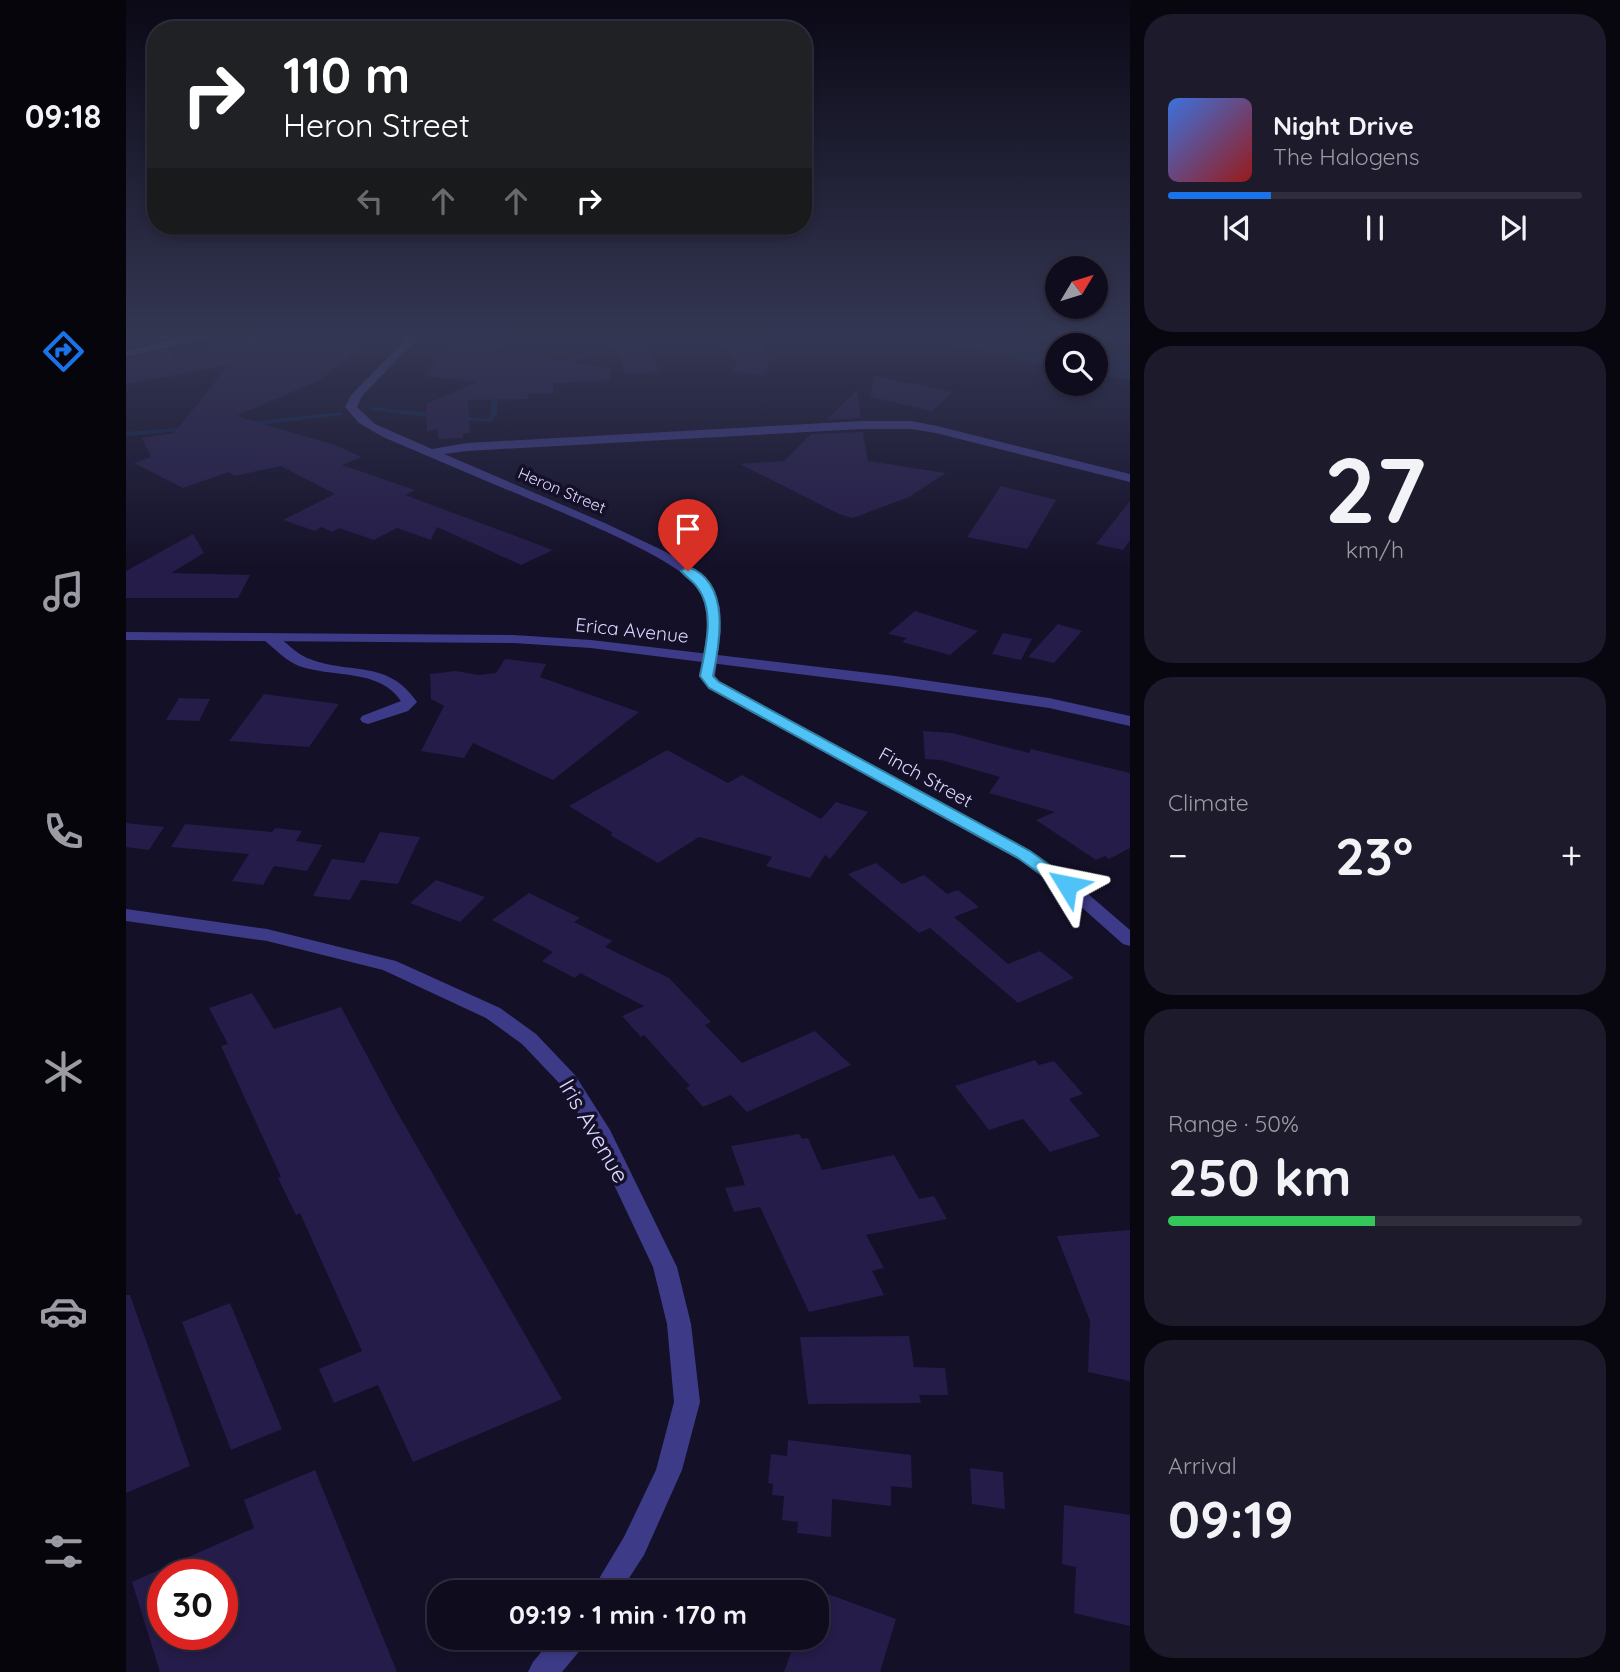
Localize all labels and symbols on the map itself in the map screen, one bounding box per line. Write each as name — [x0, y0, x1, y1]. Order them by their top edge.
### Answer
north arrow — [1045, 256, 1108, 318]
street label: Heron Street — [515, 463, 609, 517]
pin — [658, 499, 718, 571]
street label: Erica Avenue — [574, 612, 690, 648]
street label: Finch Street — [875, 741, 977, 813]
position arrow — [1030, 848, 1104, 922]
street label: Iris Avenue — [553, 1074, 636, 1188]
speed limit sign: 30 — [147, 1559, 238, 1650]

